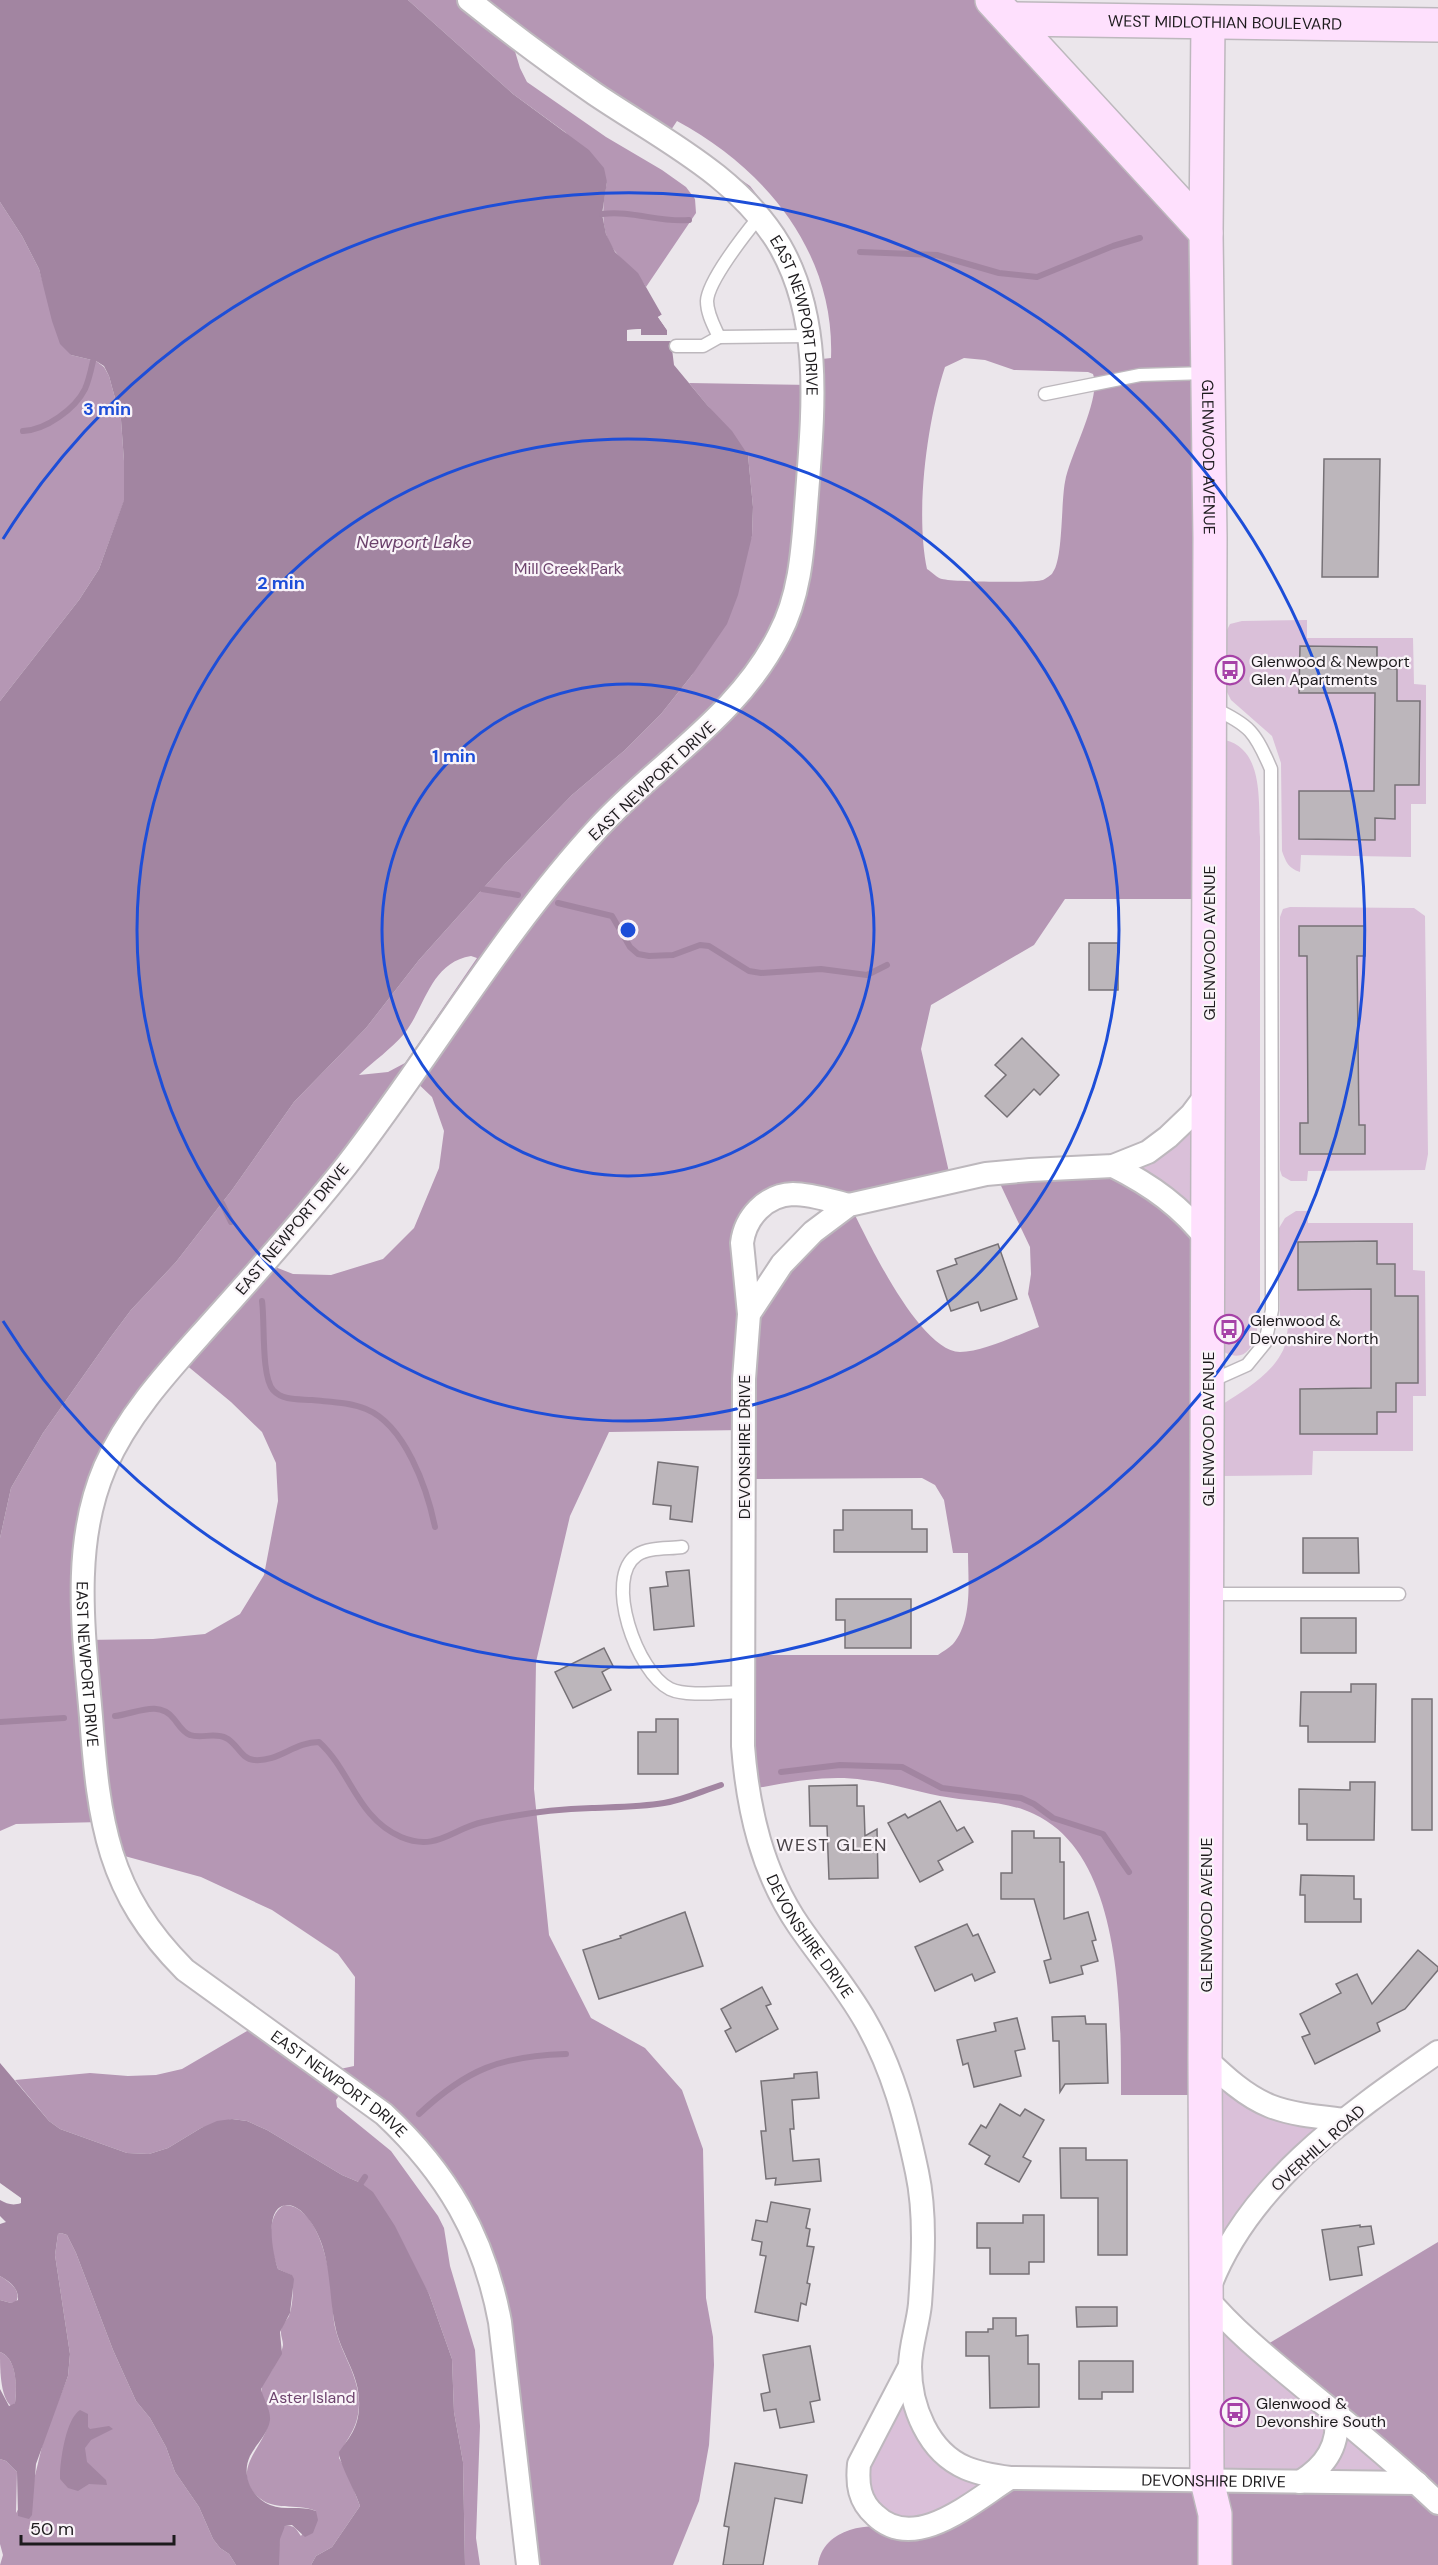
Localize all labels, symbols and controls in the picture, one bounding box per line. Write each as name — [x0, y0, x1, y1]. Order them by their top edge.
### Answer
street label: WEST MIDLOTHIAN BOULEVARD — [1108, 10, 1342, 34]
street label: EAST NEWPORT DRIVE — [765, 231, 823, 396]
street label: GLENWOOD AVENUE — [1197, 379, 1220, 535]
text: 3 min — [83, 397, 131, 421]
water label: Newport Lake — [356, 530, 472, 554]
park label: Mill Creek Park — [514, 558, 622, 579]
text: 2 min — [257, 571, 305, 595]
place label: Glenwood & Newport Glen Apartments — [1251, 651, 1410, 690]
bus stop icon: Glenwood & Newport Glen Apartments — [1214, 654, 1246, 686]
street label: EAST NEWPORT DRIVE — [584, 717, 720, 845]
text: 1 min — [432, 744, 476, 768]
street label: GLENWOOD AVENUE — [1199, 865, 1220, 1021]
centre of rings — [618, 920, 638, 940]
street label: EAST NEWPORT DRIVE — [231, 1159, 353, 1299]
place label: Glenwood & Devonshire North — [1250, 1310, 1378, 1349]
bus stop icon: Glenwood & Devonshire North — [1213, 1313, 1245, 1345]
street label: GLENWOOD AVENUE — [1198, 1351, 1219, 1507]
street label: DEVONSHIRE DRIVE — [734, 1375, 755, 1519]
street label: EAST NEWPORT DRIVE — [72, 1581, 104, 1748]
district label: WEST GLEN — [776, 1833, 888, 1857]
street label: GLENWOOD AVENUE — [1196, 1837, 1217, 1993]
street label: DEVONSHIRE DRIVE — [762, 1871, 859, 2002]
street label: EAST NEWPORT DRIVE — [267, 2025, 412, 2142]
street label: OVERHILL ROAD — [1267, 2100, 1369, 2196]
park label: Aster Island — [269, 2387, 355, 2408]
place label: Glenwood & Devonshire South — [1256, 2393, 1386, 2432]
bus stop icon: Glenwood & Devonshire South — [1219, 2396, 1251, 2428]
street label: DEVONSHIRE DRIVE — [1141, 2469, 1286, 2492]
scale bar — [21, 2508, 174, 2546]
text: 50 m — [30, 2517, 74, 2541]

